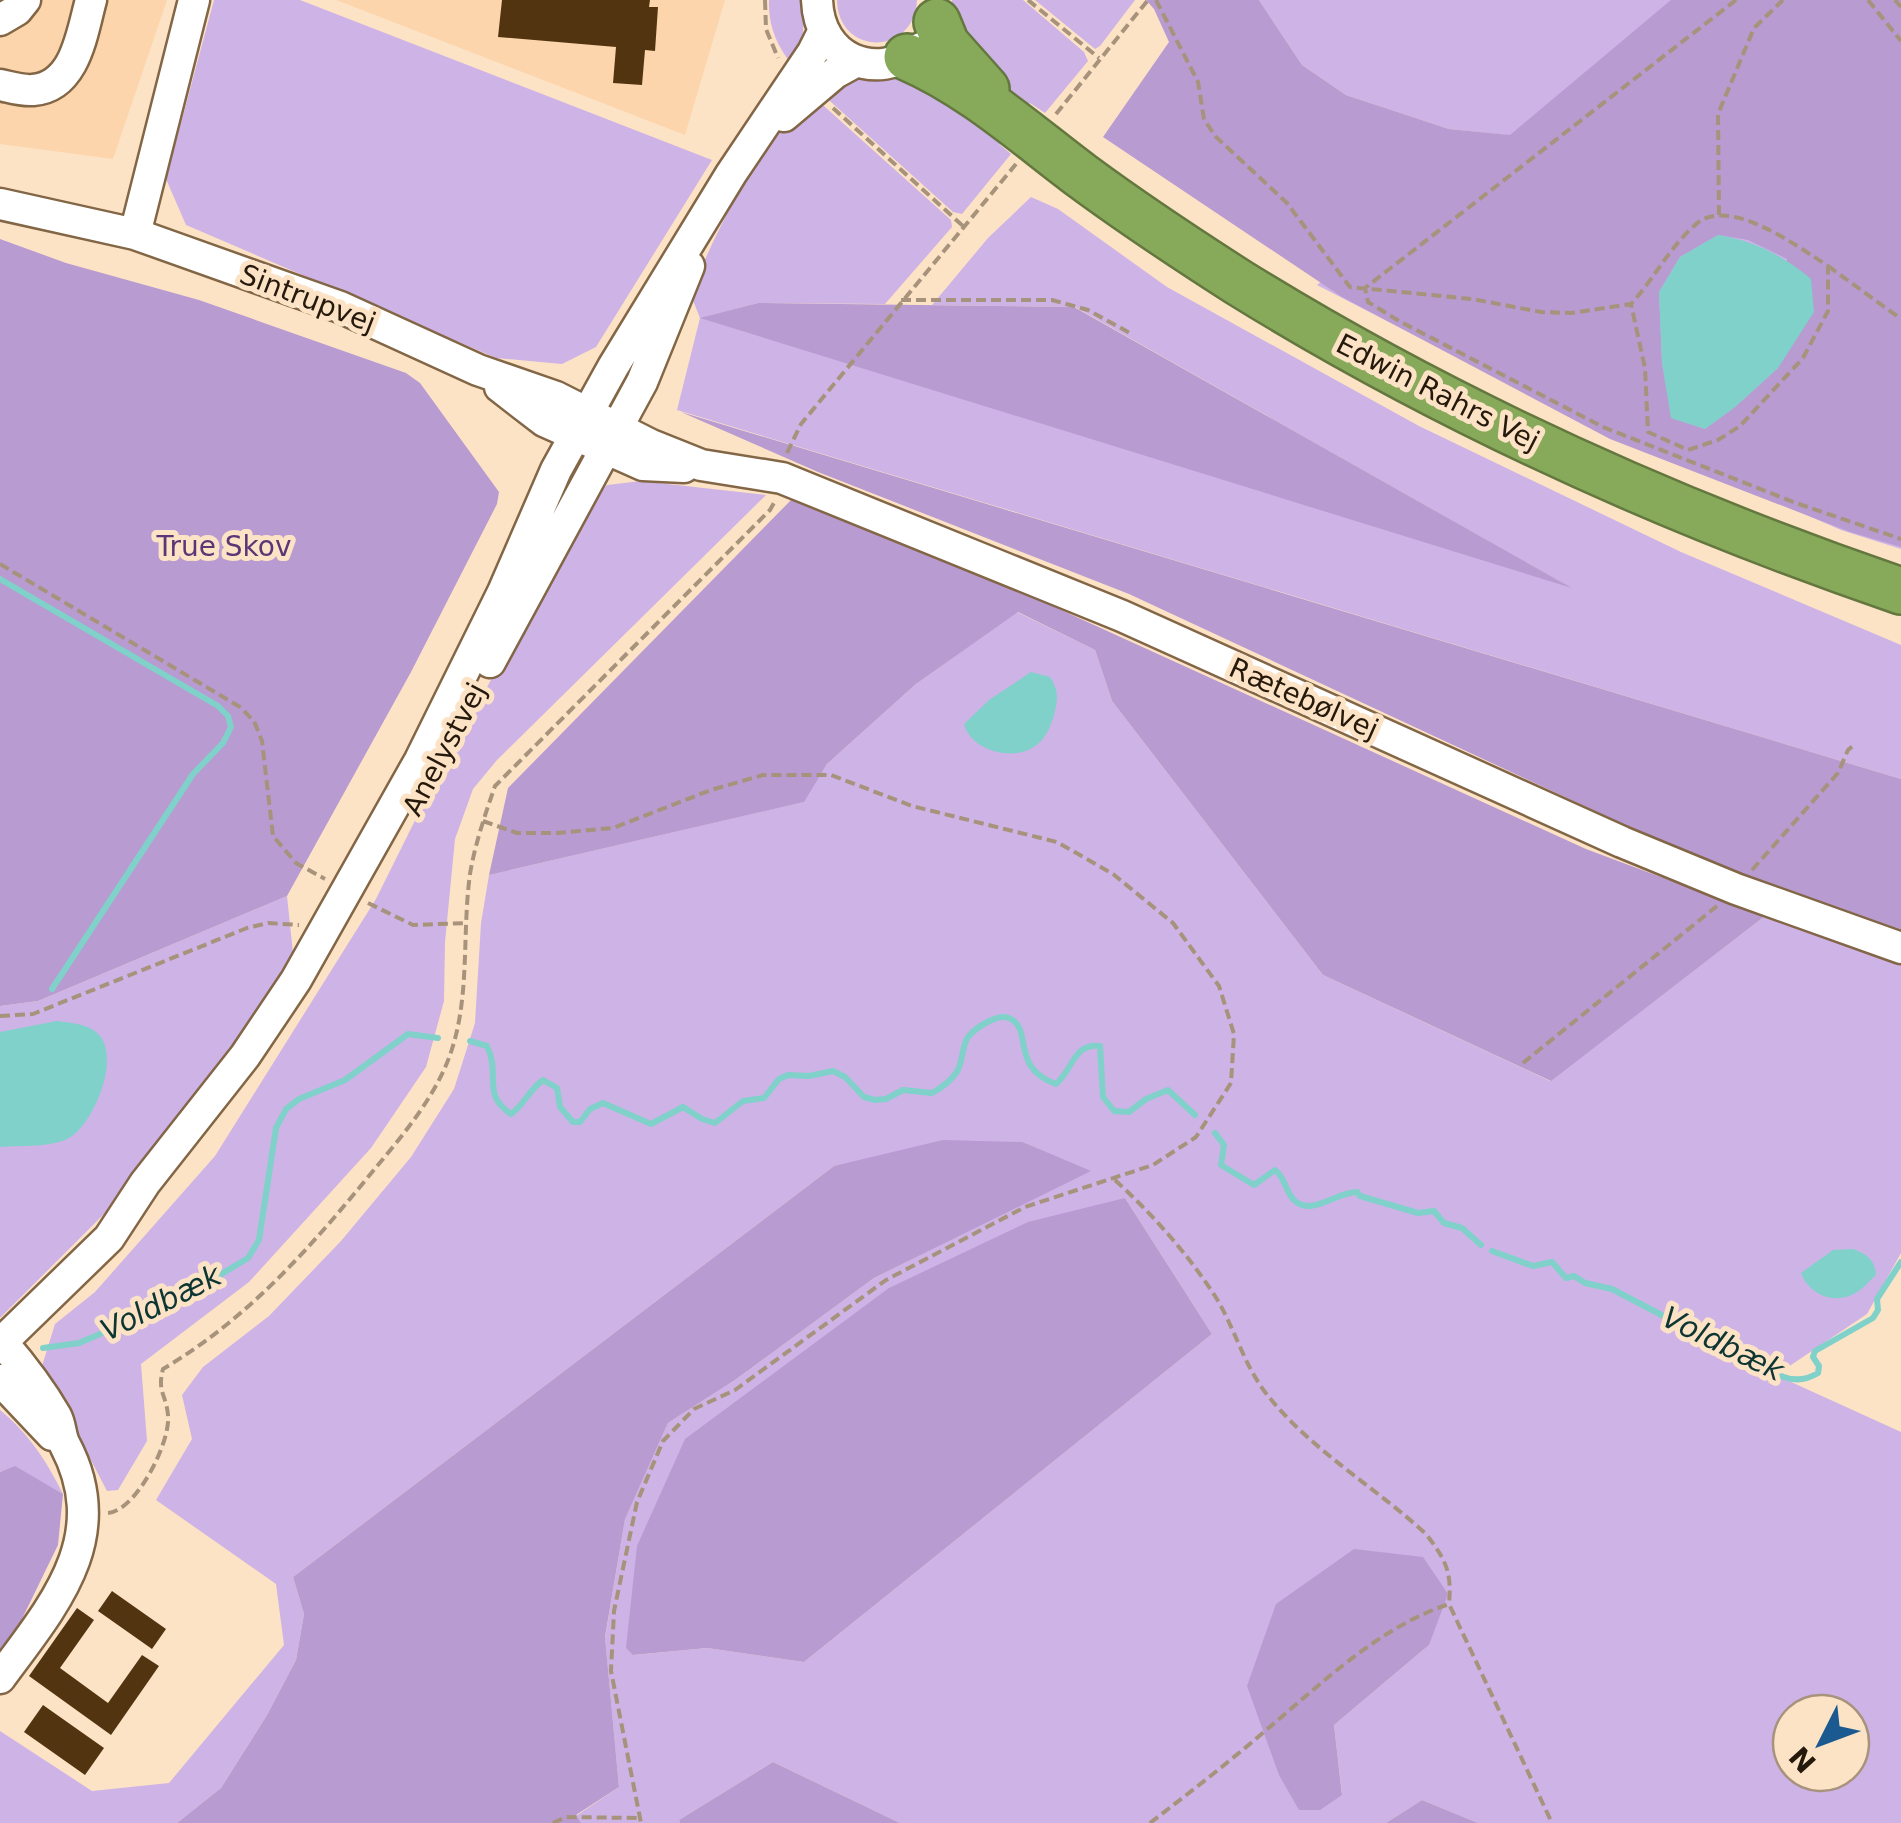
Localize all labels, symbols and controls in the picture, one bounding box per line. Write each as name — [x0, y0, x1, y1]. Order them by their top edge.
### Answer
street label: Sintrupvej — [235, 257, 380, 339]
street label: Edwin Rahrs Vej — [1331, 327, 1545, 458]
park label: True Skov — [155, 530, 292, 563]
street label: Rætebølvej — [1224, 651, 1383, 746]
street label: Anelystvej — [396, 677, 493, 821]
water label: Voldbæk — [95, 1257, 228, 1348]
water label: Voldbæk — [1657, 1299, 1791, 1389]
north arrow — [1771, 1693, 1871, 1793]
text: N — [1783, 1740, 1823, 1779]

